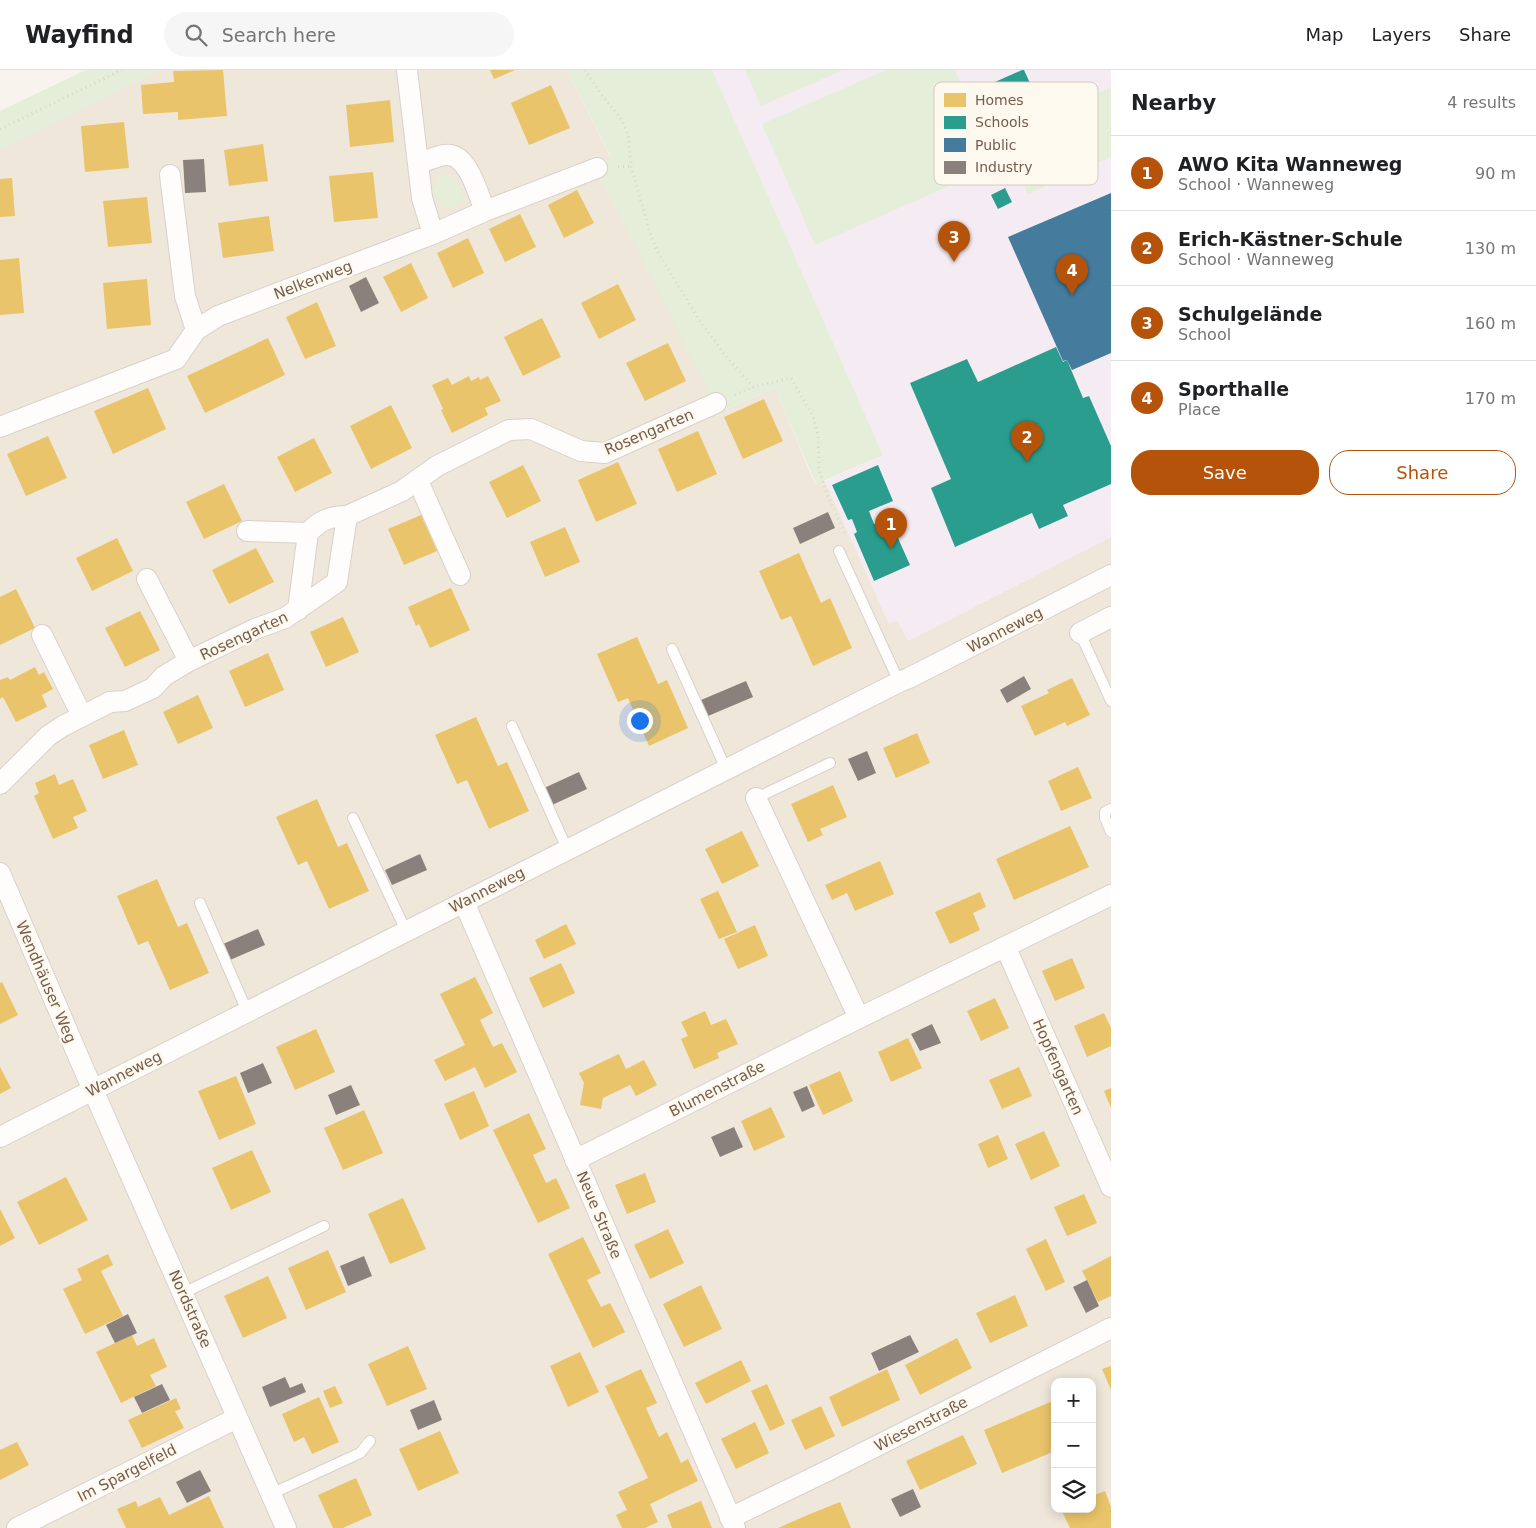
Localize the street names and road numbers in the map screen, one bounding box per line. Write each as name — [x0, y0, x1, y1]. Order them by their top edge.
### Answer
street label: Nelkenweg — [271, 257, 355, 303]
street label: Rosengarten — [602, 405, 696, 459]
street label: Wanneweg — [964, 603, 1046, 657]
street label: Rosengarten — [197, 608, 291, 664]
street label: Wanneweg — [446, 863, 528, 917]
street label: Wendhäuser Weg — [12, 918, 80, 1046]
street label: Hopfengarten — [1029, 1016, 1087, 1118]
street label: Wanneweg — [83, 1047, 165, 1101]
street label: Blumenstraße — [666, 1057, 768, 1121]
street label: Neue Straße — [572, 1168, 626, 1262]
street label: Nordstraße — [165, 1267, 215, 1351]
street label: Wiesenstraße — [871, 1393, 971, 1455]
street label: Im Spargelfeld — [74, 1440, 180, 1506]

